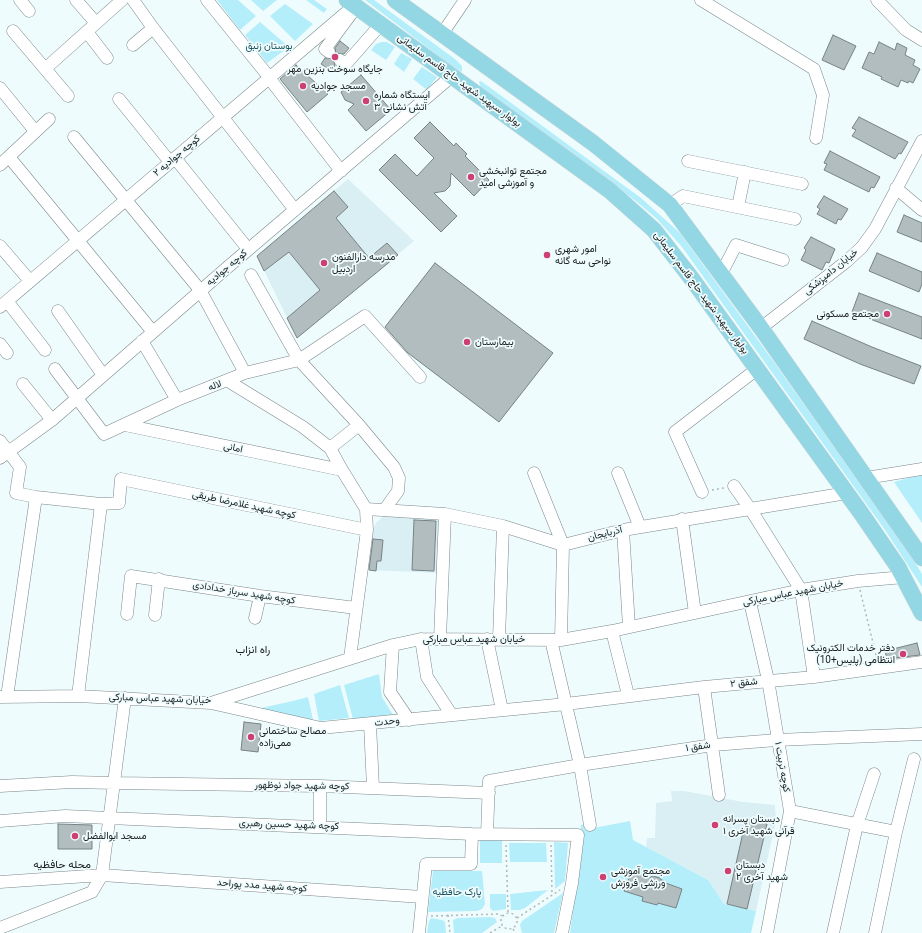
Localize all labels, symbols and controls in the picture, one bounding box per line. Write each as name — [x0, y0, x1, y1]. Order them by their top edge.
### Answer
street label: بولوار سپهبد شهید حاج قاسم سلیمانی — [395, 32, 523, 130]
park label: بوستان زنبق — [245, 40, 293, 52]
marker: جایگاه سوخت بنزین مهر — [330, 52, 340, 62]
place label: جایگاه سوخت بنزین مهر — [287, 63, 383, 75]
place label: مسجد جوادیه — [311, 80, 366, 92]
marker: مسجد جوادیه — [298, 81, 308, 91]
place label: ایستگاه شماره ۳ آتش نشانی — [374, 89, 430, 112]
marker: ایستگاه شماره ۳ آتش نشانی — [361, 96, 371, 106]
street label: کوچه جوادیه ۲ — [151, 133, 203, 179]
place label: مجتمع توانبخشی و آموزشی امید — [479, 165, 547, 188]
marker: مجتمع توانبخشی و آموزشی امید — [466, 172, 476, 182]
street label: بولوار سپهبد شهید حاج قاسم سلیمانی — [651, 229, 751, 357]
place label: امور شهری نواحی سه گانه — [555, 243, 611, 266]
street label: خیابان دامپزشکی — [801, 246, 861, 298]
street label: کوچه جوادیه — [204, 247, 250, 289]
marker: امور شهری نواحی سه گانه — [542, 250, 552, 260]
place label: مدرسه دارالفنون اردبیل — [332, 251, 395, 274]
marker: مدرسه دارالفنون اردبیل — [319, 258, 329, 268]
place label: مجتمع مسکونی — [816, 308, 879, 320]
marker: مجتمع مسکونی — [882, 309, 892, 319]
place label: بیمارستان — [475, 336, 514, 348]
marker: بیمارستان — [462, 337, 472, 347]
street label: لاله — [206, 378, 224, 394]
street label: امانی — [222, 440, 244, 456]
street label: کوچه شهید غلامرضا طریقی — [191, 488, 297, 522]
street label: آذربایجان — [586, 524, 624, 544]
street label: خیابان شهید عباس مبارکی — [742, 577, 844, 609]
street label: کوچه شهید سرباز خدادادی — [192, 579, 296, 607]
street label: خیابان شهید عباس مبارکی — [423, 633, 525, 645]
place label: دفتر خدمات الکترونیک انتظامی (پلیس+10) — [807, 642, 895, 666]
district label: راه انزاب — [236, 643, 270, 657]
marker: دفتر خدمات الکترونیک انتظامی (پلیس+10) — [898, 649, 908, 659]
street label: شفق ۲ — [730, 676, 758, 690]
street label: خیابان شهید عباس مبارکی — [109, 691, 211, 707]
street label: وحدت — [374, 715, 400, 729]
place label: مصالح ساختمانی ممی‌زاده — [259, 725, 326, 748]
marker: مصالح ساختمانی ممی‌زاده — [246, 732, 256, 742]
street label: شفق ۱ — [685, 739, 711, 755]
street label: کوچه تربیت ۱ — [772, 741, 792, 793]
street label: کوچه شهید جواد نوظهور — [254, 779, 350, 793]
place label: دبستان پسرانه قرآنی شهید آخری ۱ — [723, 813, 794, 836]
street label: کوچه شهید حسین رهبری — [239, 817, 339, 833]
marker: دبستان پسرانه قرآنی شهید آخری ۱ — [710, 820, 720, 830]
place label: مسجد ابوالفضل — [83, 830, 147, 842]
marker: مسجد ابوالفضل — [70, 831, 80, 841]
district label: محله حافظیه — [33, 858, 91, 872]
place label: دبستان شهید آخری ۲ — [736, 859, 788, 882]
place label: مجتمع آموزشی ورزشی فروزش — [611, 865, 670, 888]
marker: دبستان شهید آخری ۲ — [723, 866, 733, 876]
marker: مجتمع آموزشی ورزشی فروزش — [598, 872, 608, 882]
street label: کوچه شهید مدد پوراحد — [216, 877, 308, 895]
park label: پارک حافظیه — [433, 886, 481, 898]

